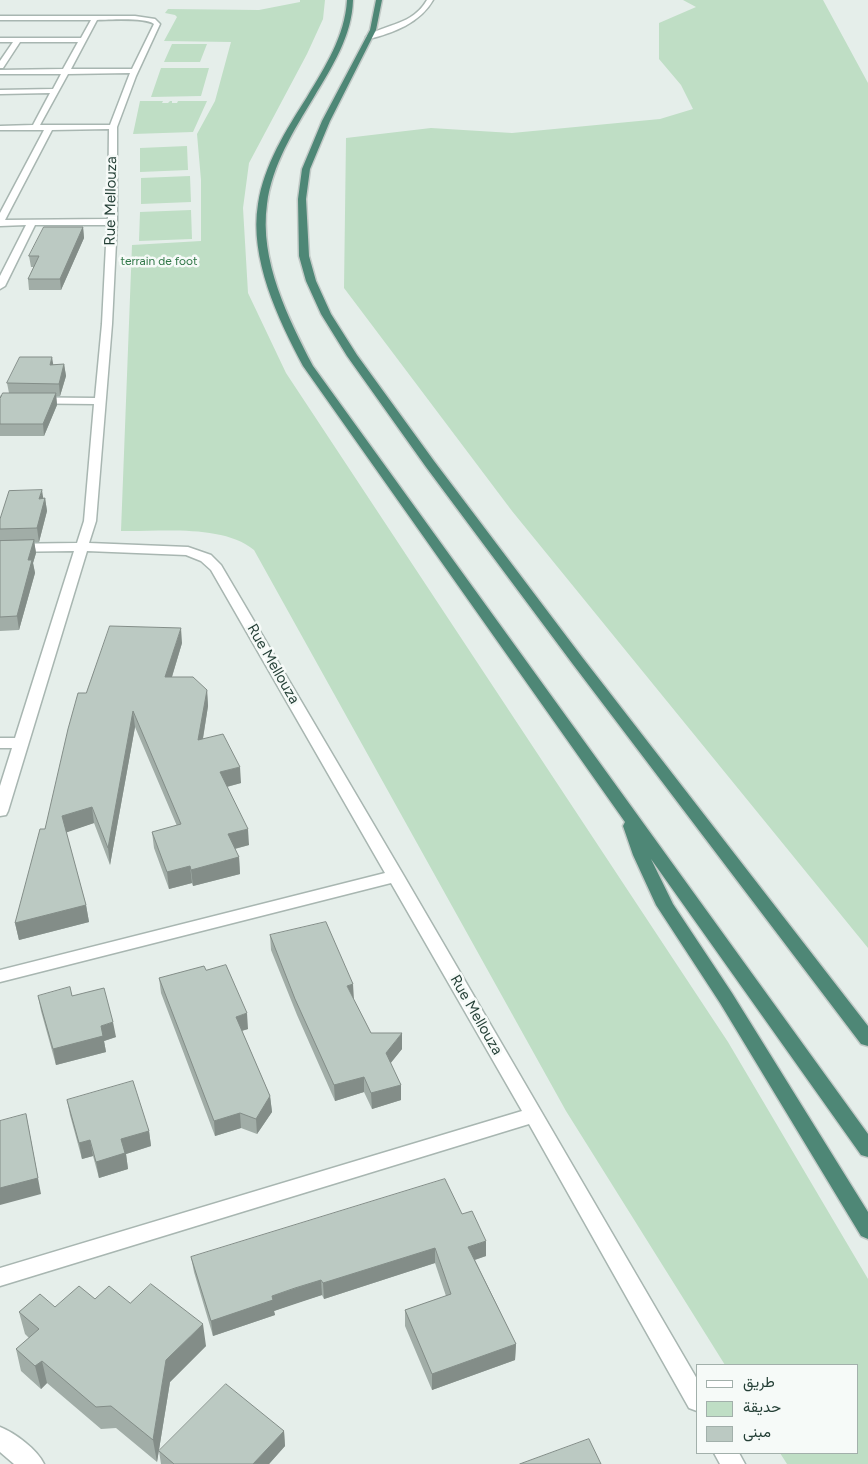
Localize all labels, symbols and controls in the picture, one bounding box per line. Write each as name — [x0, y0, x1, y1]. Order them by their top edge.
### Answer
street label: Rue Mellouza — [101, 156, 121, 246]
park label: terrain de foot — [120, 254, 198, 268]
street label: Rue Mellouza — [243, 621, 303, 707]
street label: Rue Mellouza — [446, 972, 506, 1058]
legend — [696, 1364, 858, 1454]
text: طريق — [743, 1373, 775, 1391]
text: حديقة — [743, 1398, 781, 1416]
text: مبنى — [743, 1423, 771, 1441]

